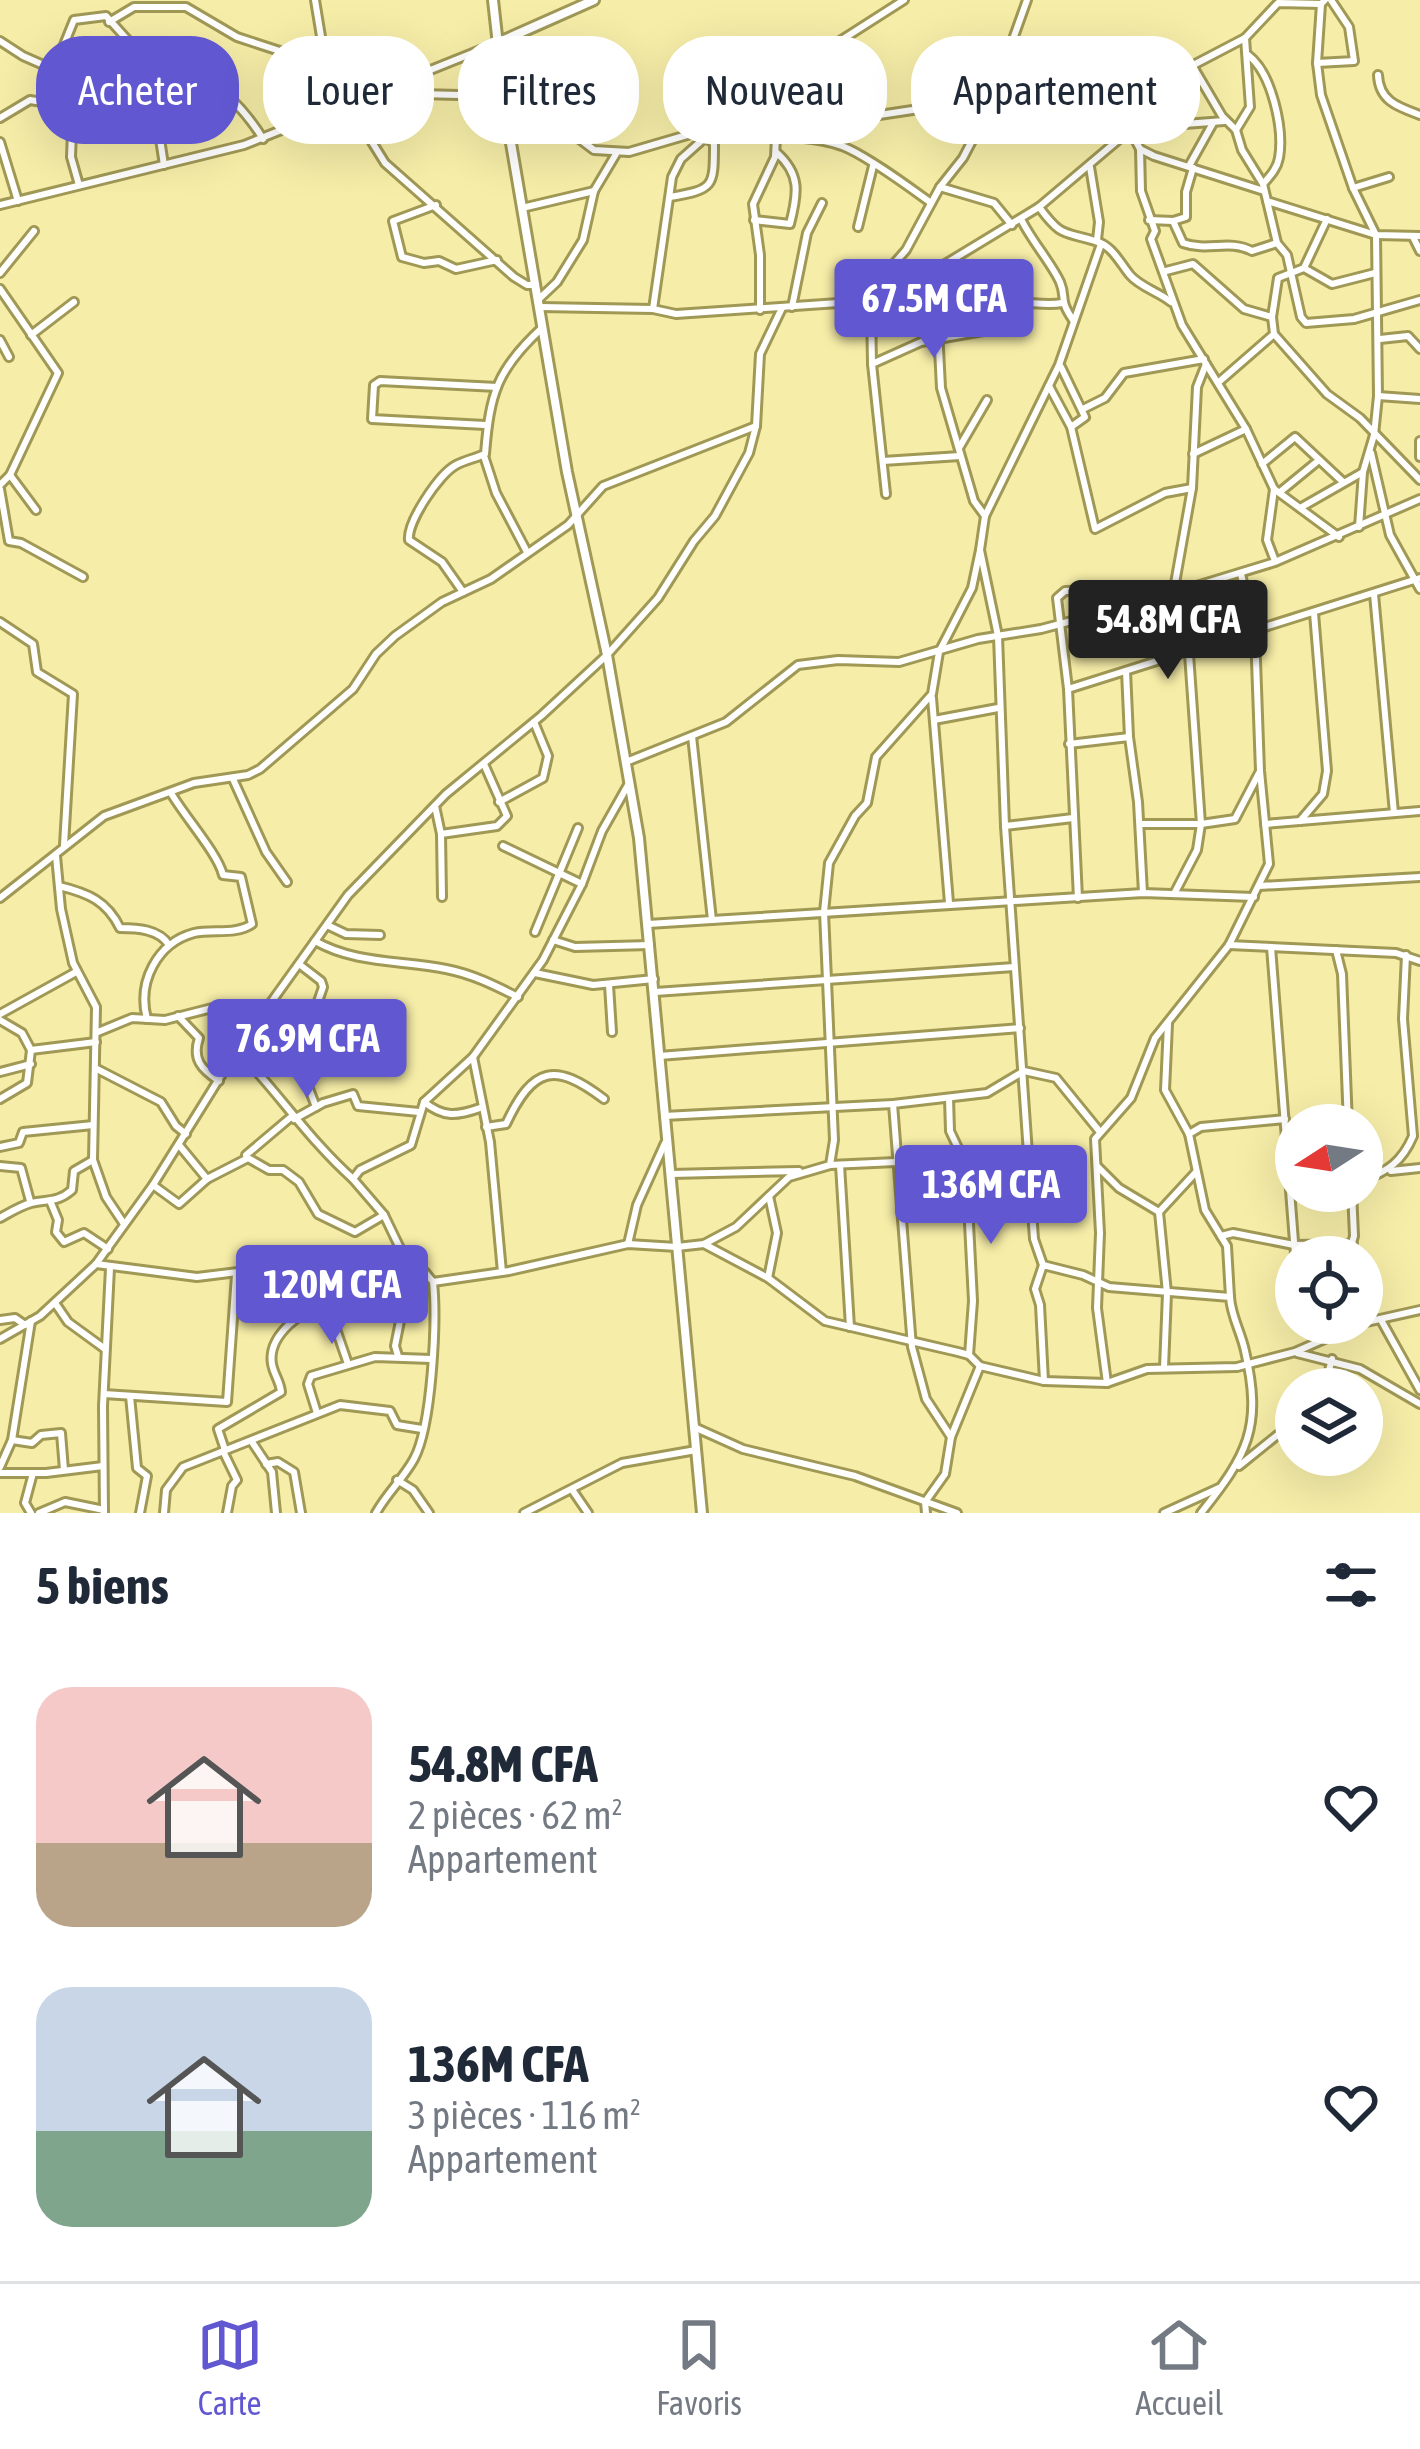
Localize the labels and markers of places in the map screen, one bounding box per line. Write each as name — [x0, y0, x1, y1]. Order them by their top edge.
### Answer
pin: 67.5M CFA — [797, 259, 1071, 361]
pin: 54.8M CFA — [1031, 580, 1305, 682]
pin: 76.9M CFA — [170, 999, 444, 1101]
pin: 136M CFA — [867, 1145, 1115, 1247]
pin: 120M CFA — [208, 1245, 456, 1347]

